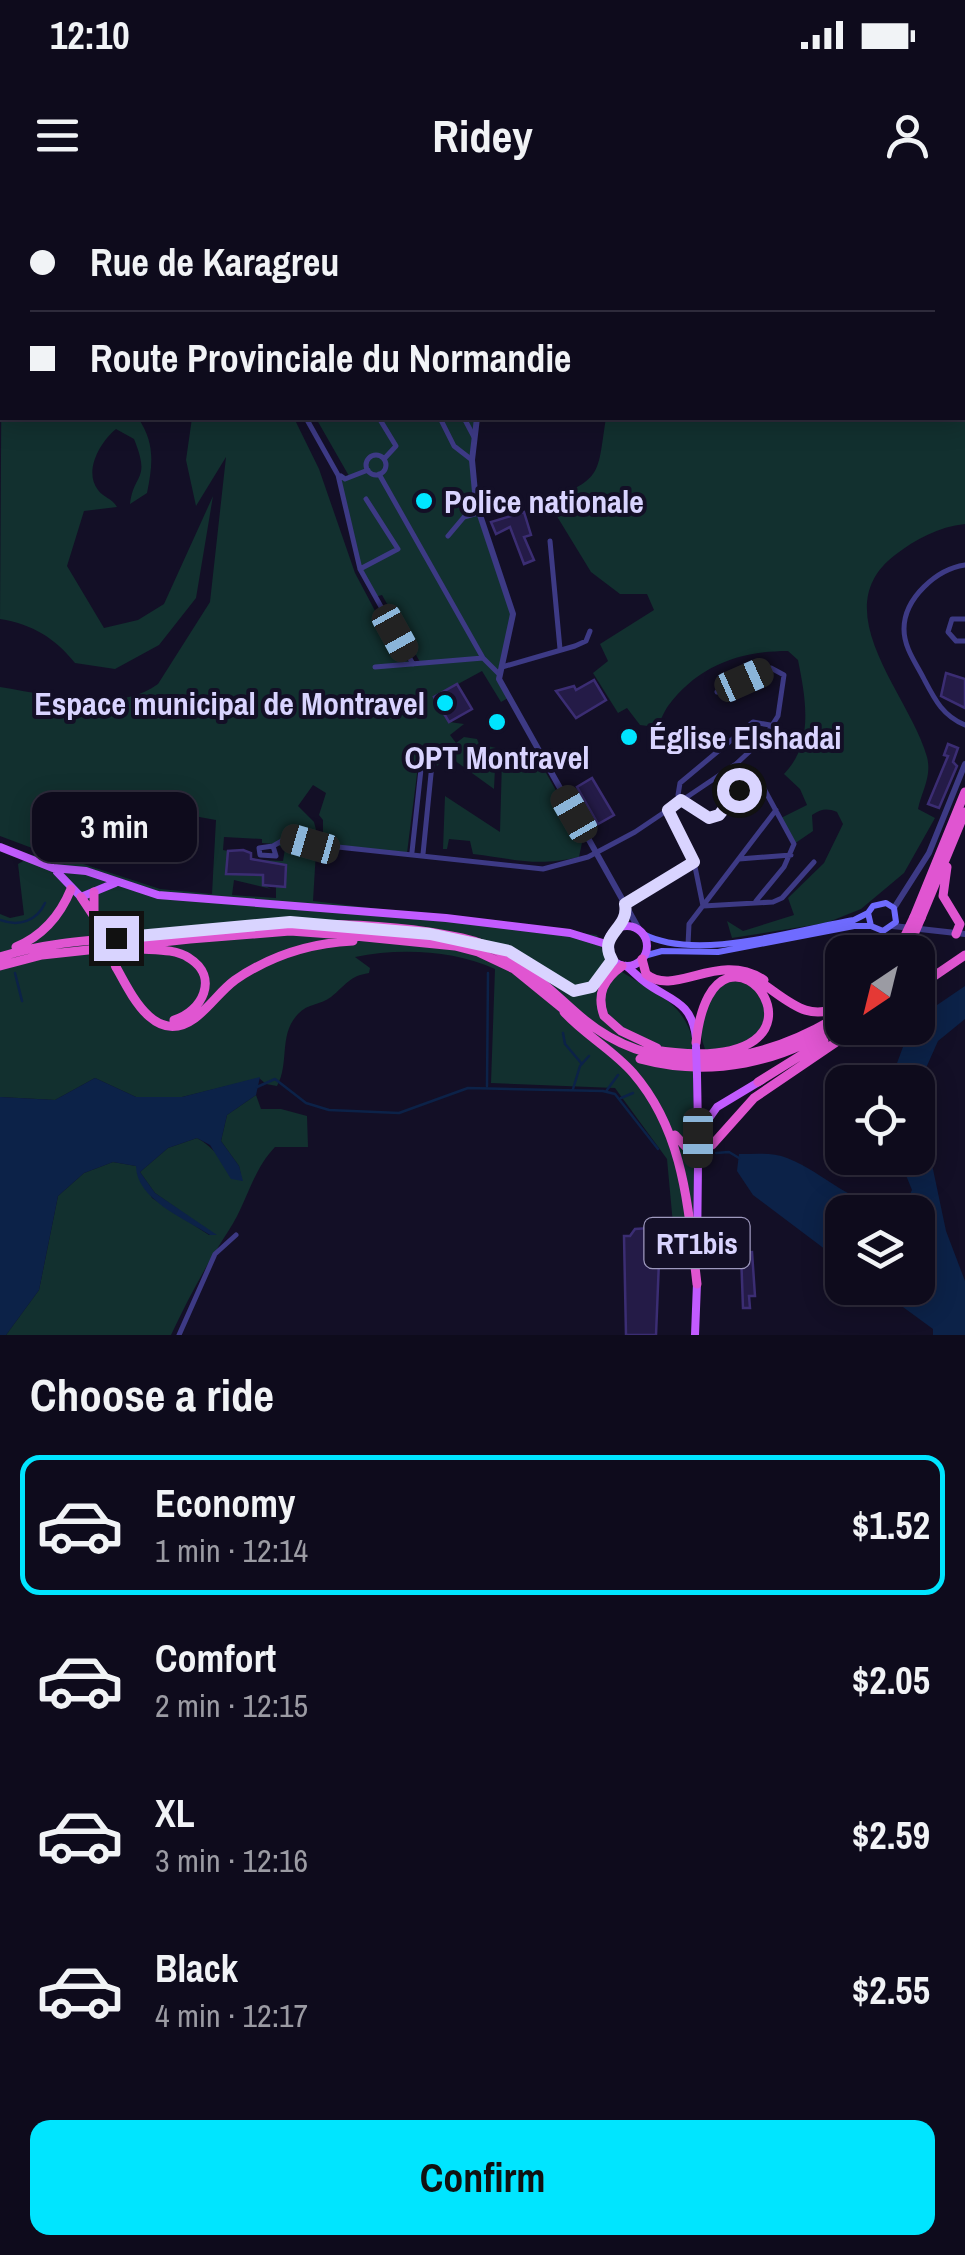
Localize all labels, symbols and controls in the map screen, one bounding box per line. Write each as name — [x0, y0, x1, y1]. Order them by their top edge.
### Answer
text: 12:10 — [50, 10, 130, 61]
text: Ridey — [432, 105, 533, 166]
icon: menu — [30, 108, 85, 163]
icon: person — [880, 108, 935, 163]
text: Rue de Karagreu — [90, 237, 339, 288]
text: Route Provinciale du Normandie — [90, 333, 571, 384]
place label: Police nationale — [444, 480, 644, 523]
marker: Police nationale — [413, 490, 435, 512]
car — [367, 599, 423, 667]
car — [710, 654, 778, 706]
place label: Espace municipal de Montravel — [34, 682, 425, 725]
marker: Espace municipal de Montravel — [434, 692, 456, 714]
marker: OPT Montravel — [486, 711, 508, 733]
place label: Église Elshadai — [649, 716, 842, 759]
marker: Église Elshadai — [618, 726, 640, 748]
place label: OPT Montravel — [404, 736, 590, 779]
route start — [717, 768, 762, 813]
car — [546, 781, 602, 847]
callout: 3 min — [34, 793, 198, 863]
text: 3 min — [80, 805, 149, 848]
car — [277, 821, 343, 867]
route end — [94, 916, 139, 961]
north arrow — [825, 935, 935, 1045]
map controls — [825, 935, 935, 1305]
button: locate — [825, 1065, 935, 1175]
car — [683, 1108, 713, 1168]
button: layers — [825, 1195, 935, 1305]
road number: RT1bis — [644, 1218, 750, 1268]
text: Choose a ride — [30, 1364, 274, 1425]
text: Economy — [155, 1478, 295, 1529]
icon: car — [35, 1480, 125, 1570]
text: $1.52 — [852, 1500, 930, 1551]
text: 1 min · 12:14 — [155, 1529, 308, 1572]
text: Comfort — [155, 1633, 276, 1684]
icon: car — [35, 1635, 125, 1725]
text: $2.05 — [852, 1655, 930, 1706]
text: 2 min · 12:15 — [155, 1684, 308, 1727]
text: XL — [155, 1788, 195, 1839]
icon: car — [35, 1790, 125, 1880]
text: $2.59 — [852, 1810, 930, 1861]
text: 3 min · 12:16 — [155, 1839, 308, 1882]
text: Black — [155, 1943, 238, 1994]
icon: car — [35, 1945, 125, 2035]
text: $2.55 — [852, 1965, 930, 2016]
text: 4 min · 12:17 — [155, 1994, 308, 2037]
button: Confirm — [30, 2120, 935, 2235]

